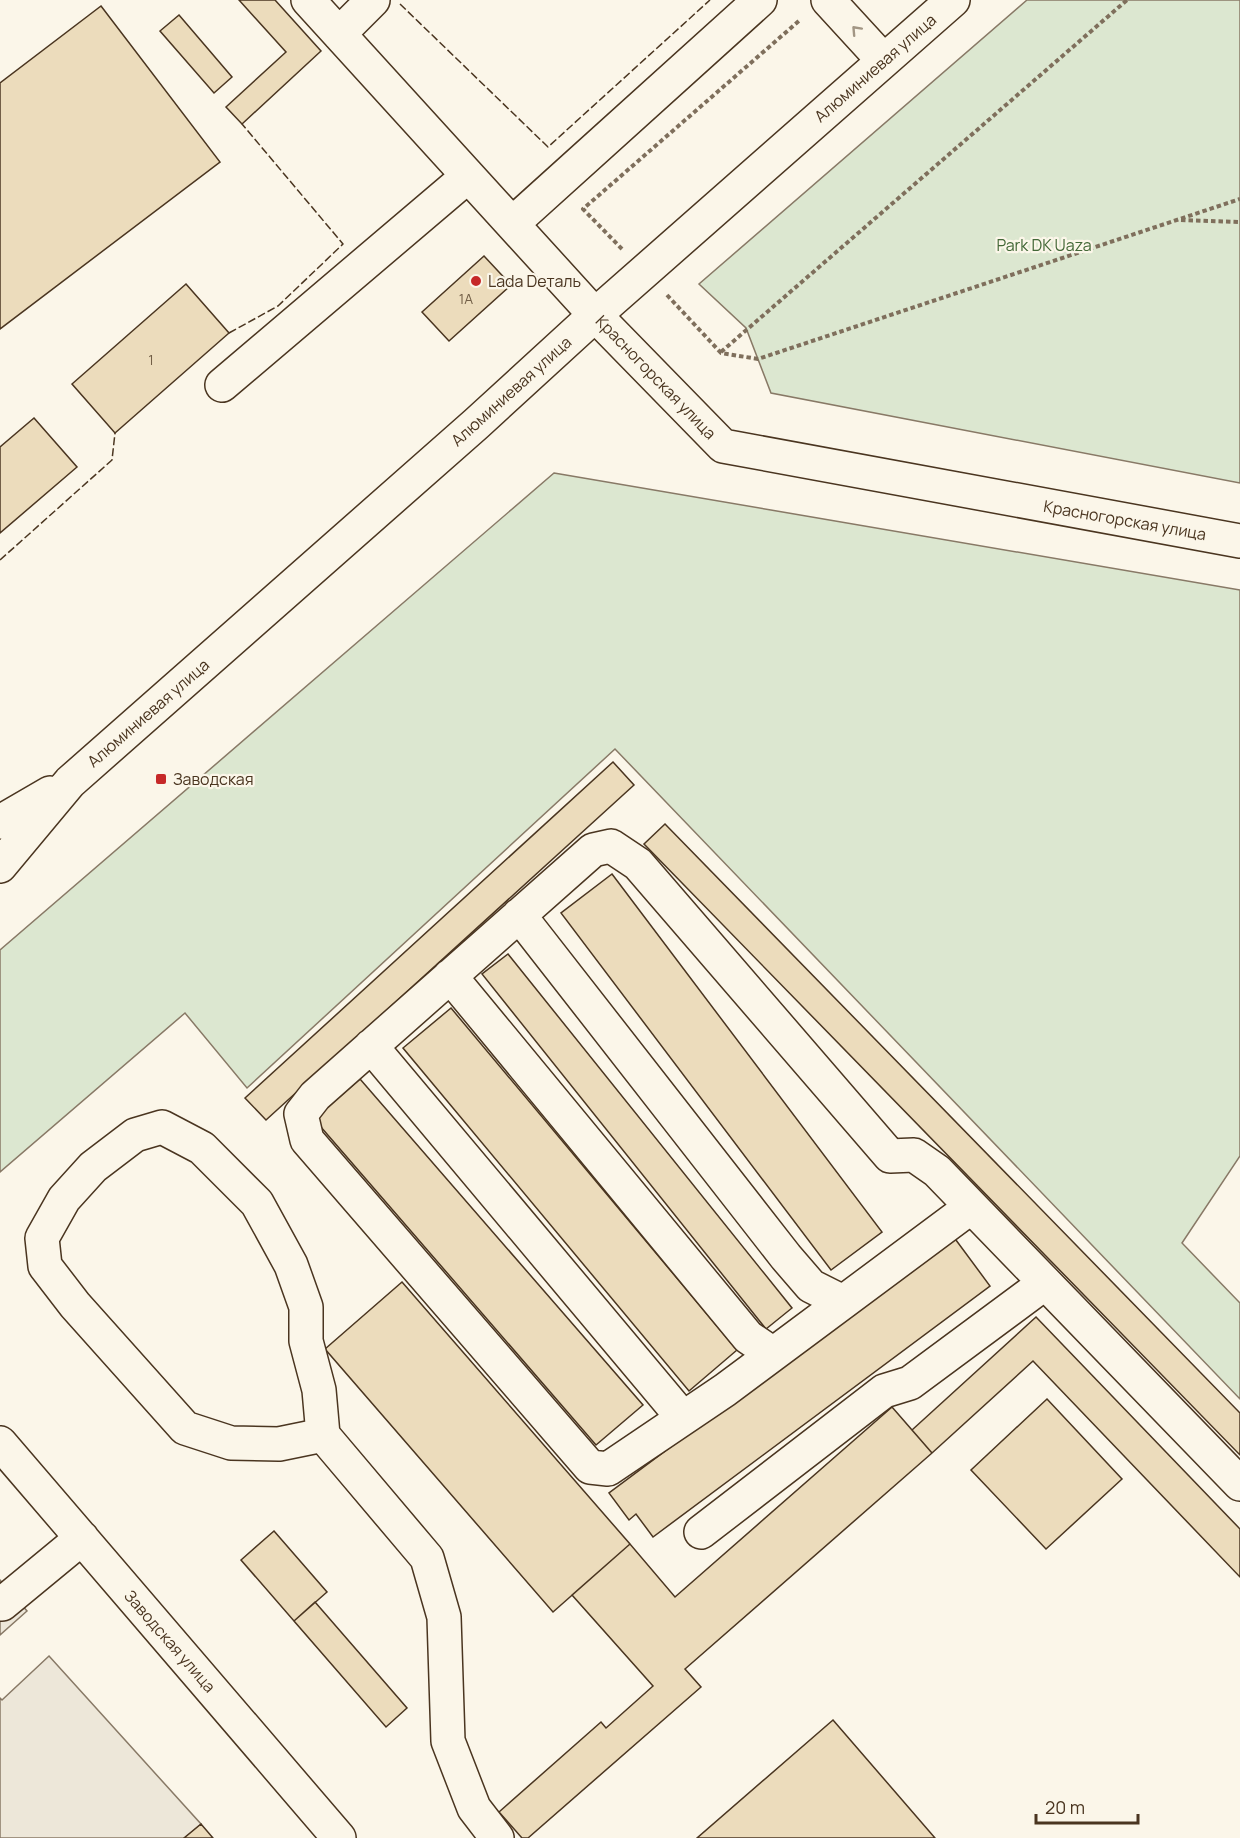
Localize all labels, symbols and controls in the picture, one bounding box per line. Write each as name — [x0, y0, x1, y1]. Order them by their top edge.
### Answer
street label: Алюминиевая улица — [809, 9, 941, 127]
one-way arrow — [852, 26, 863, 37]
park label: Park DK Uaza — [996, 234, 1092, 256]
place label: Lada Dеталь — [488, 270, 581, 292]
marker: Lada Dеталь — [469, 274, 483, 288]
house number: 1А — [459, 289, 473, 308]
street label: Красногорская улица — [591, 310, 721, 444]
street label: Алюминиевая улица — [446, 331, 576, 451]
house number: 1 — [148, 350, 154, 369]
street label: Красногорская улица — [1042, 495, 1208, 545]
street label: Алюминиевая улица — [82, 654, 214, 772]
place label: Заводская — [173, 768, 254, 790]
marker: Заводская — [154, 772, 168, 786]
street label: Заводская улица — [119, 1585, 221, 1697]
scale bar — [1036, 1787, 1138, 1825]
text: 20 m — [1045, 1795, 1085, 1819]

